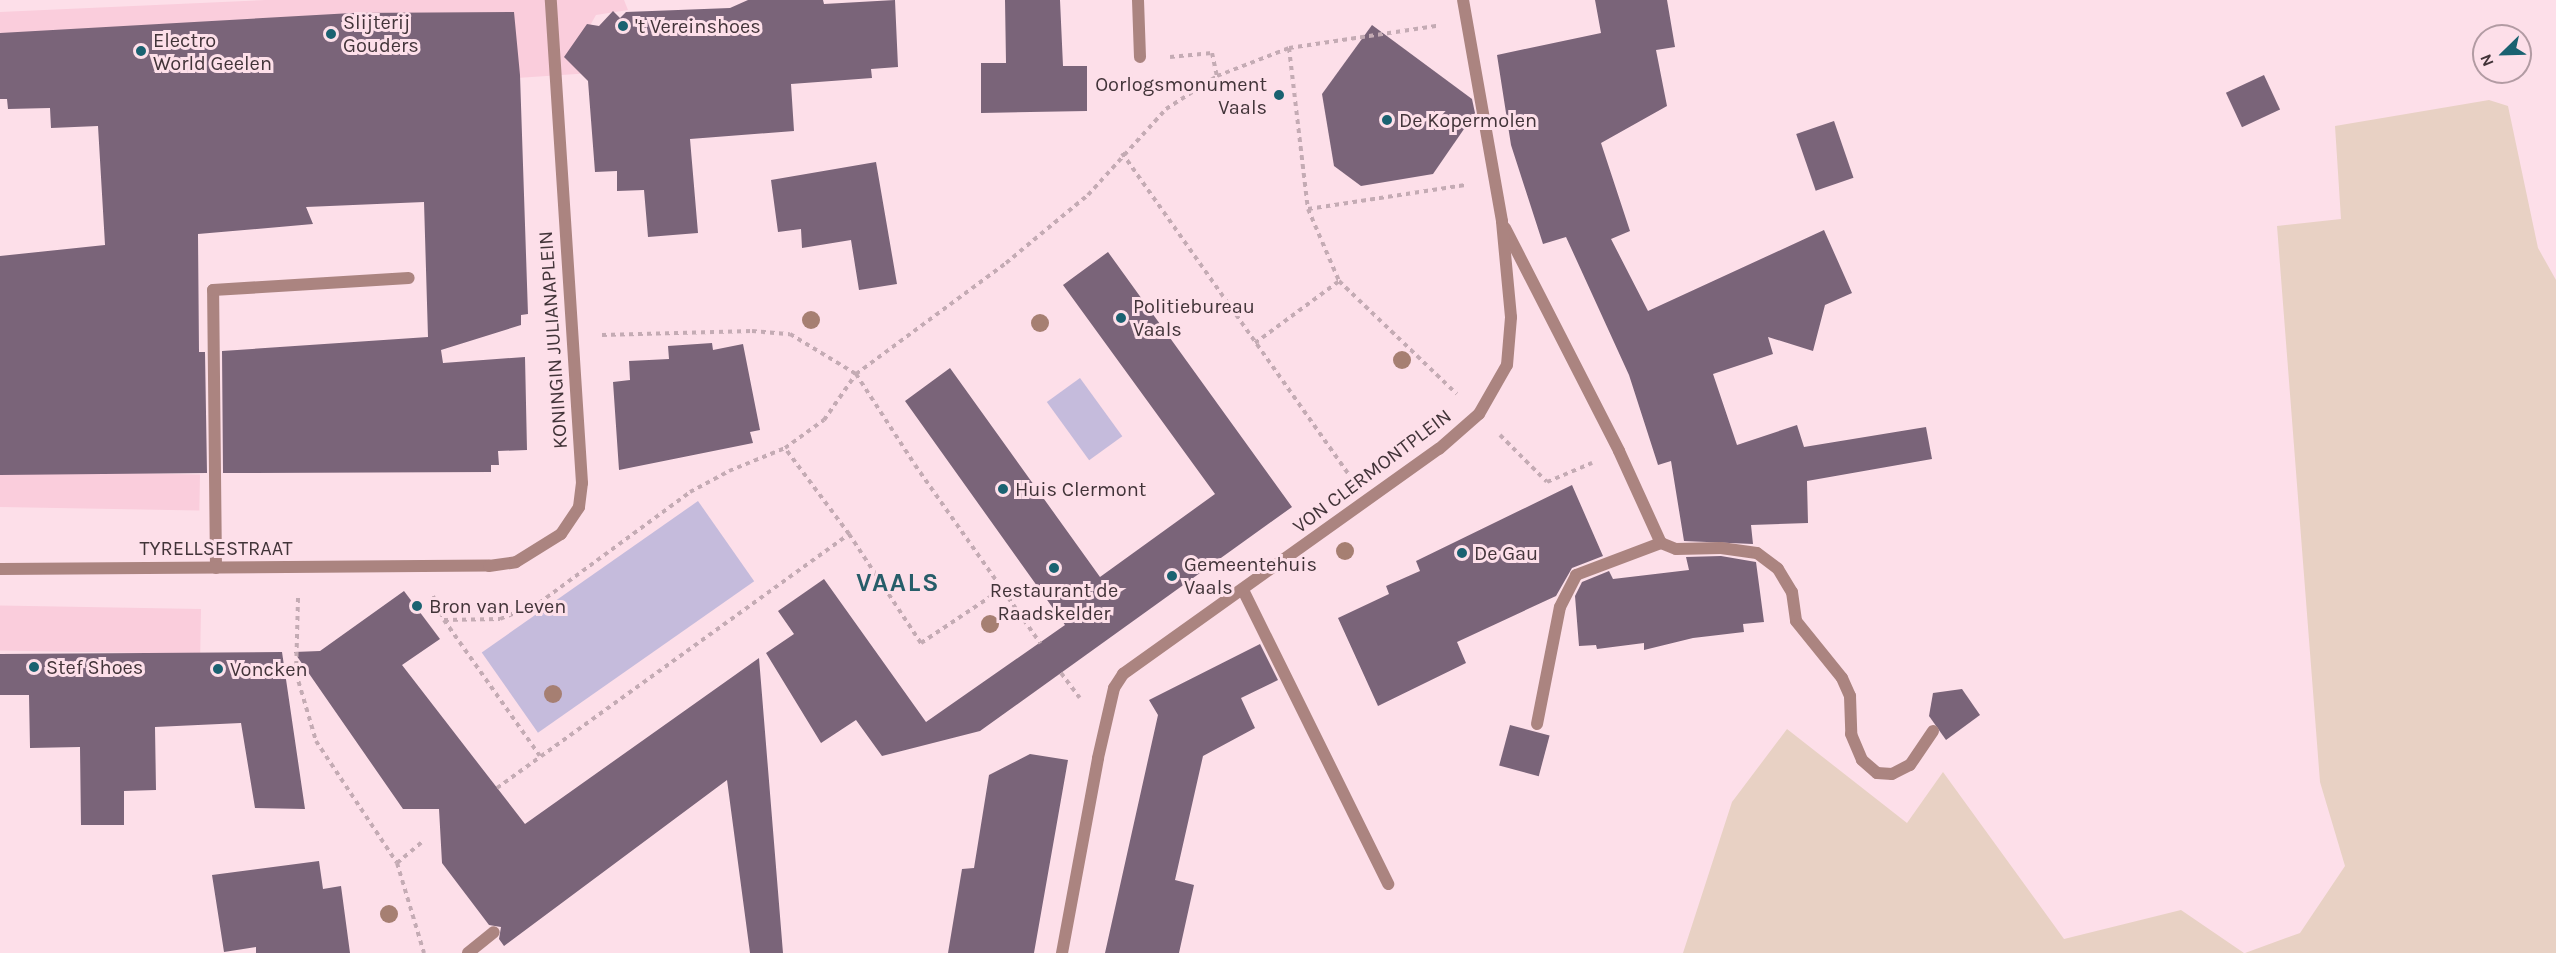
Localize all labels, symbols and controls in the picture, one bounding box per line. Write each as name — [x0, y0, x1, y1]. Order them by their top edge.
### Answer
place label: Slijterij Gouders — [343, 11, 419, 58]
place label: 't Vereinshoes — [635, 14, 761, 38]
marker: 't Vereinshoes — [616, 19, 630, 33]
north arrow — [2472, 24, 2532, 84]
marker: Slijterij Gouders — [324, 27, 338, 41]
place label: Electro World Geelen — [153, 28, 272, 75]
marker: Electro World Geelen — [134, 44, 148, 58]
text: N — [2476, 51, 2498, 69]
place label: Oorlogsmonument Vaals — [1095, 72, 1267, 119]
marker: Oorlogsmonument Vaals — [1272, 88, 1286, 102]
place label: De Kopermolen — [1399, 108, 1537, 132]
marker: De Kopermolen — [1380, 113, 1394, 127]
street label: KONINGIN JULIANAPLEIN — [533, 230, 573, 450]
place label: Politiebureau Vaals — [1133, 294, 1255, 341]
marker: Politiebureau Vaals — [1114, 311, 1128, 325]
street label: VON CLERMONTPLEIN — [1288, 404, 1456, 538]
place label: Huis Clermont — [1015, 477, 1146, 501]
marker: Huis Clermont — [996, 482, 1010, 496]
street label: TYRELLSESTRAAT — [139, 536, 293, 560]
place label: De Gau — [1474, 541, 1538, 565]
marker: De Gau — [1455, 546, 1469, 560]
place label: Gemeentehuis Vaals — [1184, 552, 1317, 599]
marker: Restaurant de Raadskelder — [1047, 561, 1061, 575]
district label: VAALS — [856, 567, 940, 599]
marker: Gemeentehuis Vaals — [1165, 569, 1179, 583]
place label: Restaurant de Raadskelder — [990, 578, 1118, 625]
place label: Bron van Leven — [429, 594, 566, 618]
marker: Bron van Leven — [410, 599, 424, 613]
place label: Stef Shoes — [46, 655, 143, 679]
place label: Voncken — [230, 657, 308, 681]
marker: Stef Shoes — [27, 660, 41, 674]
marker: Voncken — [211, 662, 225, 676]

